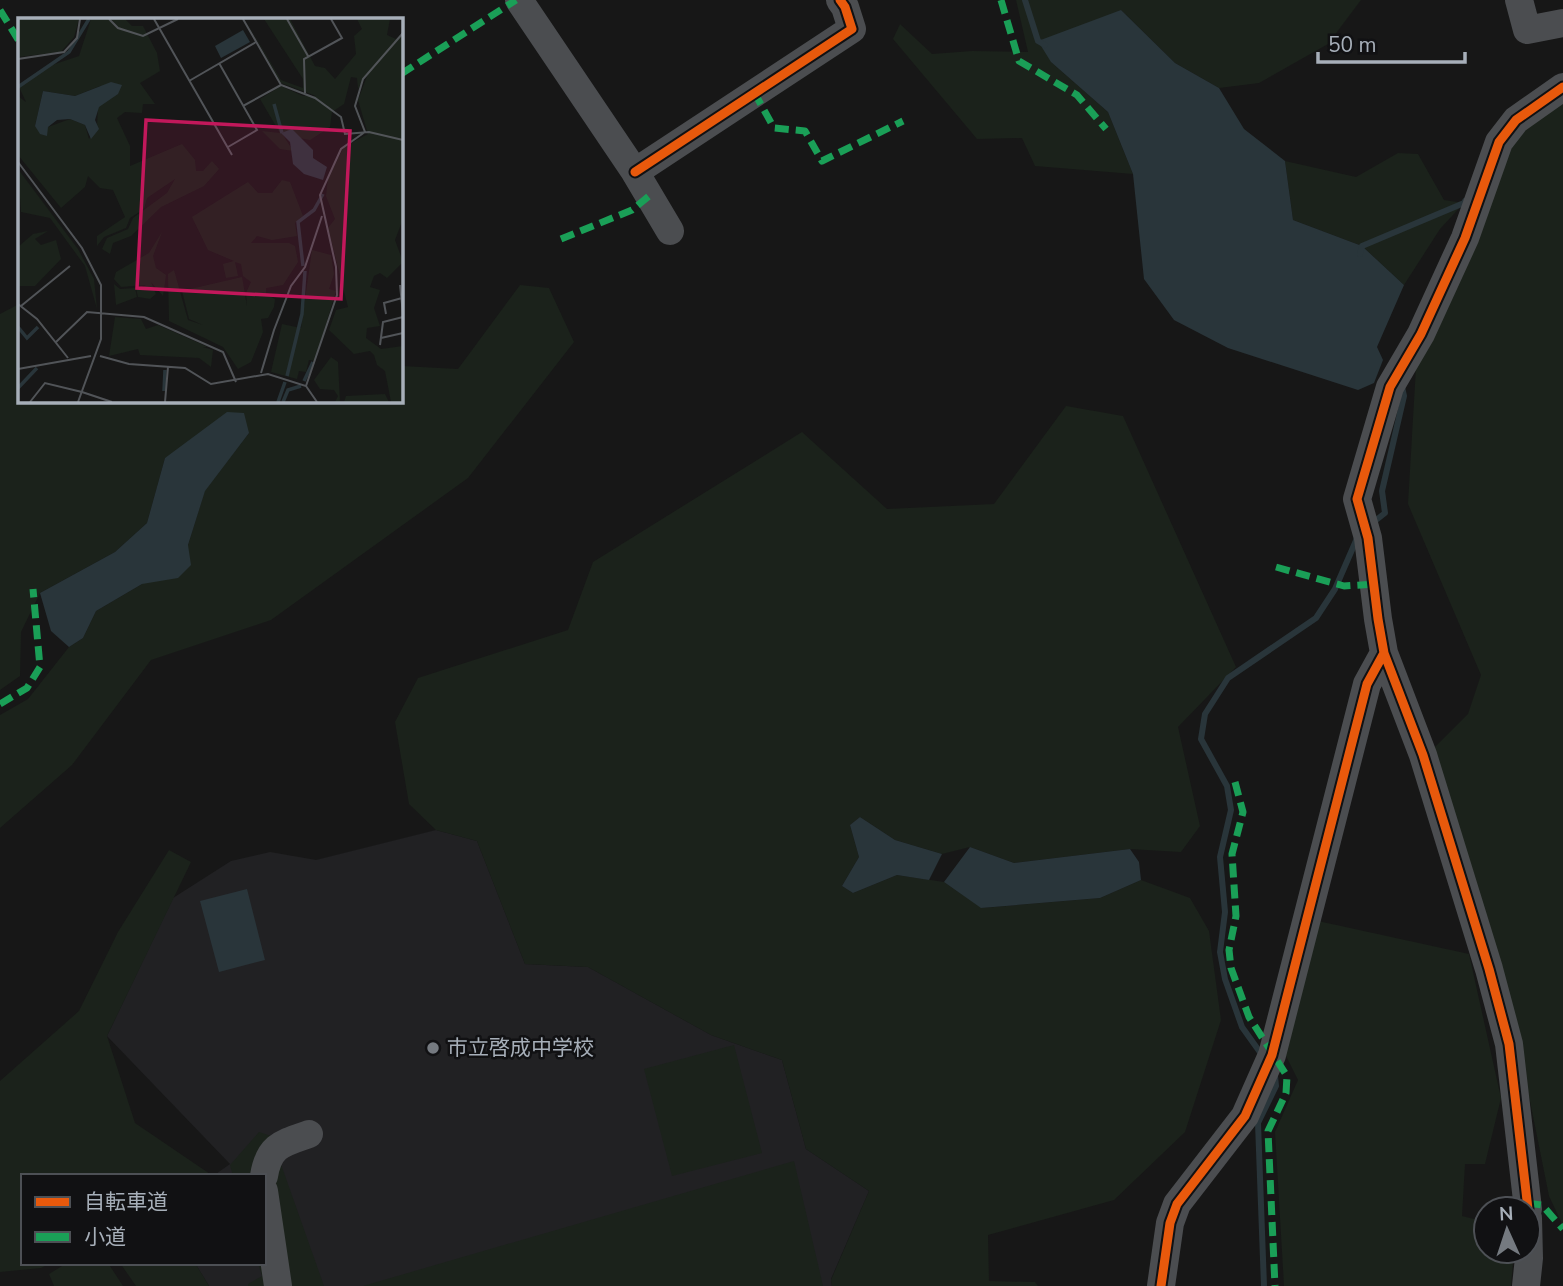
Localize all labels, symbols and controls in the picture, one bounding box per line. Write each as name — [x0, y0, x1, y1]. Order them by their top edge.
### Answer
inset map — [18, 18, 402, 402]
scale bar — [1318, 21, 1465, 65]
text: 50 m — [1328, 31, 1377, 59]
place label: 市立啓成中学校 — [447, 1034, 594, 1062]
marker: 市立啓成中学校 — [425, 1040, 441, 1056]
legend — [21, 1174, 266, 1265]
text: 自転車道 — [84, 1188, 168, 1216]
north arrow — [1472, 1195, 1542, 1265]
text: N — [1498, 1201, 1514, 1227]
text: 小道 — [84, 1223, 126, 1251]

